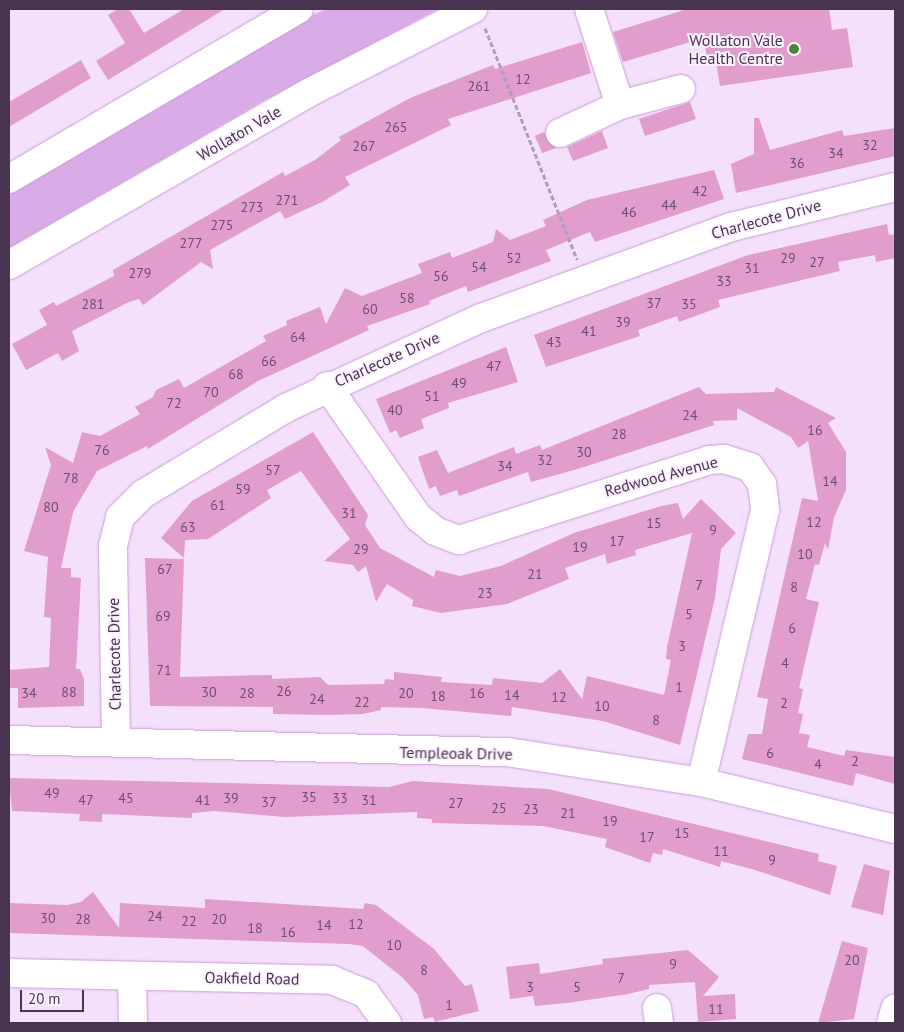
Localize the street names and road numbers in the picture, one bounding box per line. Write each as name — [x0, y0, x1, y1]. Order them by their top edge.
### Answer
street label: Wollaton Vale — [193, 101, 285, 165]
street label: Charlecote Drive — [709, 195, 823, 243]
street label: Charlecote Drive — [332, 327, 442, 391]
street label: Redwood Avenue — [602, 452, 720, 500]
street label: Charlecote Drive — [103, 597, 125, 711]
street label: Templeoak Drive — [399, 742, 513, 764]
street label: Oakfield Road — [204, 968, 300, 988]

